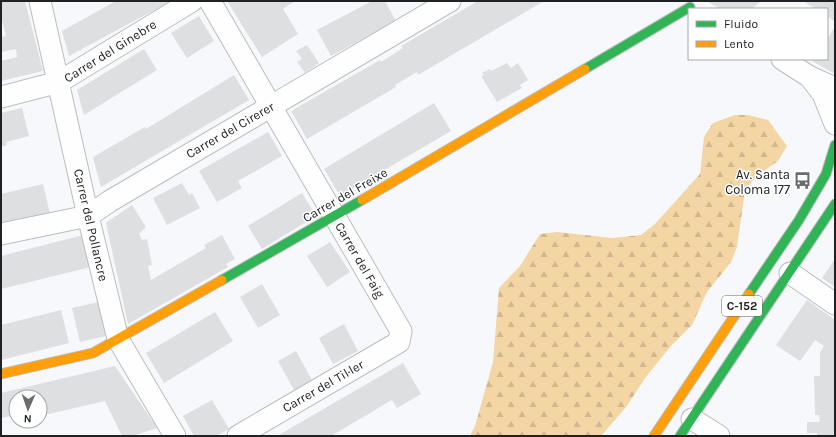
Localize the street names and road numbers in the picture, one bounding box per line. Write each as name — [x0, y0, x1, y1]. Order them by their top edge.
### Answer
street label: Carrer del Ginebre — [61, 16, 159, 85]
street label: Carrer del Cirerer — [183, 99, 277, 161]
street label: Carrer del Freixe — [300, 164, 390, 225]
street label: Carrer del Pollancre — [71, 167, 111, 283]
street label: Carrer del Faig — [332, 219, 388, 301]
road number: C-152 — [722, 296, 762, 316]
street label: Carrer del Til·ler — [280, 356, 367, 415]

